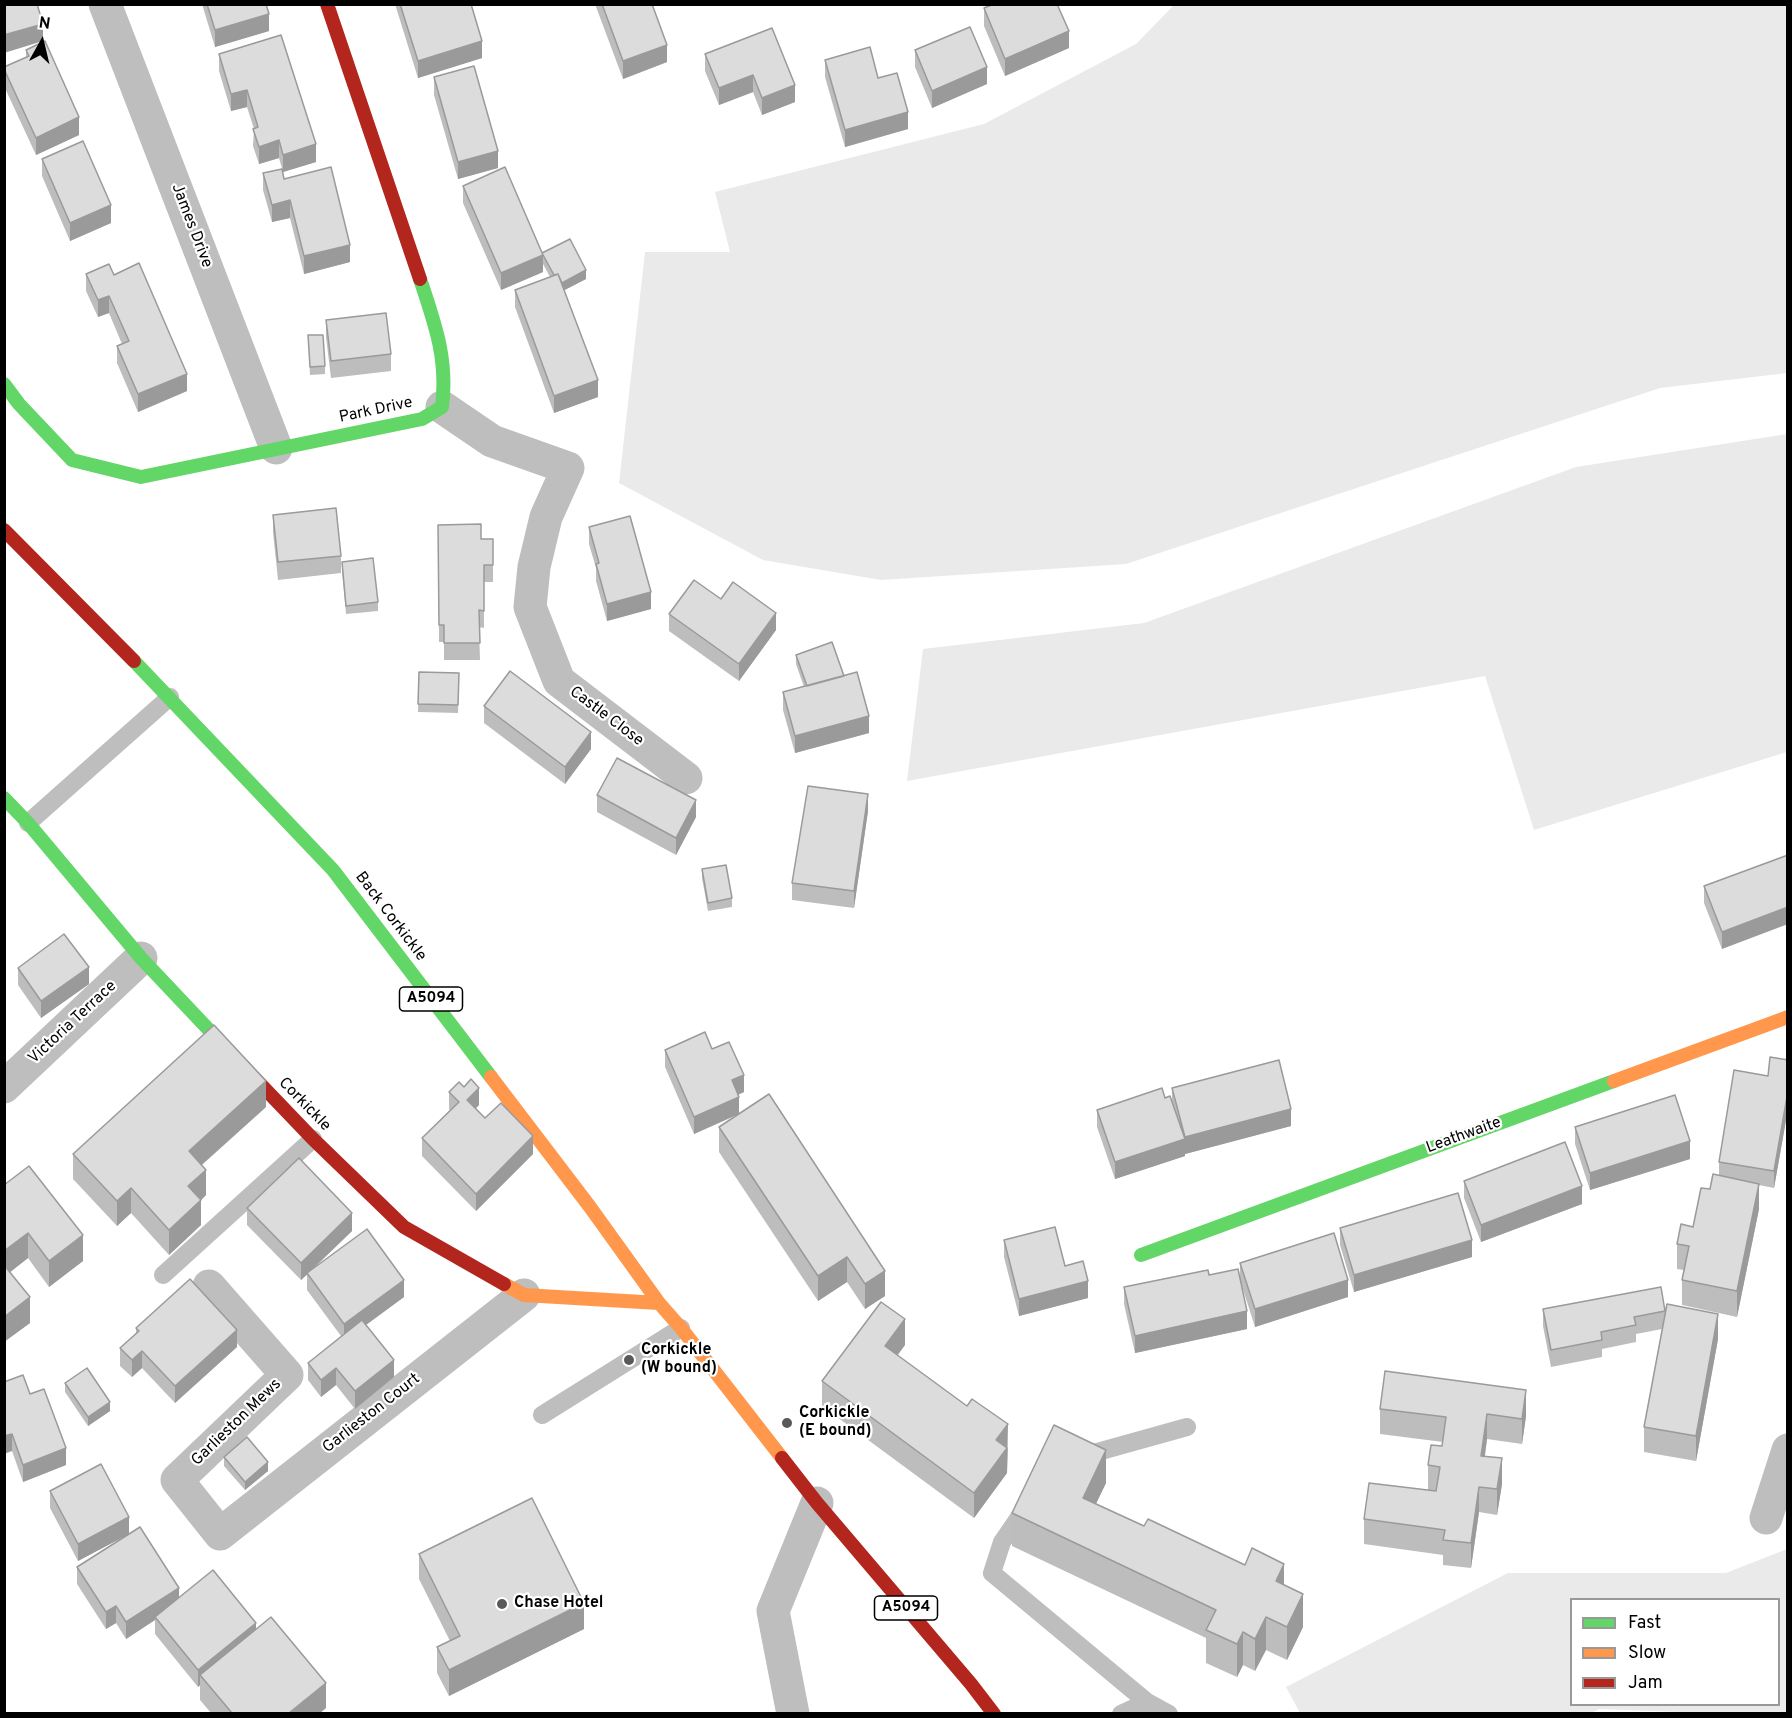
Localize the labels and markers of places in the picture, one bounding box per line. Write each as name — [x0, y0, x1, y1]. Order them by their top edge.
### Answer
place label: Corkickle (W bound) — [641, 1341, 717, 1379]
marker: Corkickle (W bound) — [622, 1353, 636, 1367]
place label: Corkickle (E bound) — [799, 1404, 872, 1442]
marker: Corkickle (E bound) — [780, 1416, 794, 1430]
place label: Chase Hotel — [514, 1594, 603, 1614]
marker: Chase Hotel — [495, 1597, 509, 1611]

